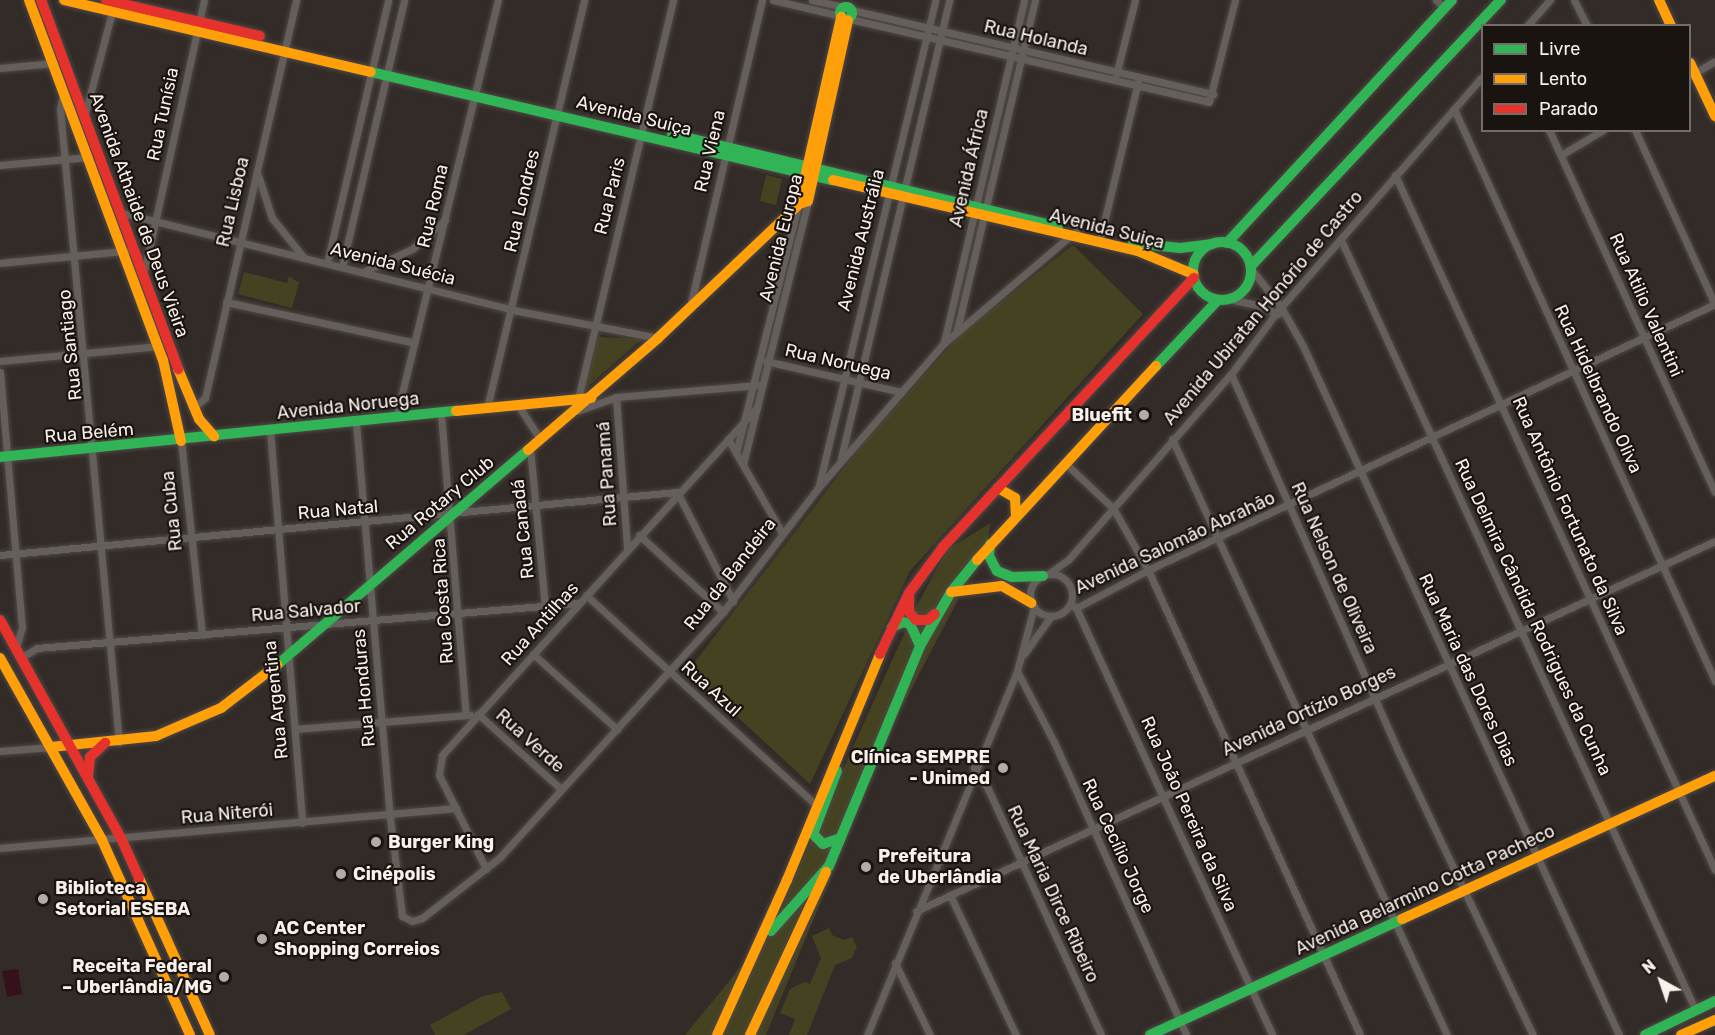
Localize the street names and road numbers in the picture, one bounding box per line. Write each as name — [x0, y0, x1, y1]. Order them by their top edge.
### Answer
street label: Rua Holanda — [982, 16, 1090, 60]
street label: Rua Tunísia — [143, 65, 183, 163]
street label: Avenida Athaide de Deus Vieira — [84, 89, 194, 341]
street label: Avenida Suiça — [574, 91, 694, 141]
street label: Avenida África — [945, 107, 993, 229]
street label: Rua Viena — [690, 108, 730, 194]
street label: Rua Londres — [500, 148, 544, 254]
street label: Rua Lisboa — [212, 155, 254, 249]
street label: Rua Paris — [590, 155, 630, 237]
street label: Rua Roma — [413, 162, 453, 250]
street label: Avenida Austrália — [833, 167, 889, 313]
street label: Avenida Europa — [755, 172, 807, 304]
street label: Avenida Ubiratan Honório de Castro — [1159, 187, 1367, 429]
street label: Avenida Suiça — [1047, 204, 1167, 254]
street label: Rua Atilio Valentini — [1604, 229, 1688, 381]
street label: Avenida Suécia — [328, 238, 458, 290]
street label: Rua Santiago — [53, 289, 87, 401]
street label: Rua Hidelbrando Oliva — [1549, 301, 1647, 477]
street label: Rua Noruega — [783, 339, 893, 385]
street label: Avenida Noruega — [276, 388, 420, 424]
street label: Rua Antônio Fortunato da Silva — [1507, 393, 1633, 639]
street label: Rua Belém — [43, 418, 135, 448]
street label: Rua Panamá — [593, 421, 621, 527]
street label: Rua Rotary Club — [381, 451, 499, 555]
street label: Rua Delmira Cândida Rodrigues da Cunha — [1450, 455, 1616, 779]
street label: Rua Cuba — [157, 470, 187, 552]
street label: Rua Canadá — [507, 478, 539, 580]
street label: Rua Nelson de Oliveira — [1286, 479, 1382, 657]
street label: Avenida Salomão Abrahão — [1071, 487, 1279, 599]
street label: Rua Natal — [297, 496, 379, 524]
street label: Rua da Bandeira — [679, 514, 781, 634]
street label: Rua Costa Rica — [428, 537, 458, 665]
street label: Rua Maria das Dores Dias — [1414, 570, 1522, 770]
street label: Rua Antilhas — [497, 578, 583, 670]
street label: Rua Salvador — [250, 595, 362, 627]
street label: Rua Honduras — [348, 628, 380, 748]
street label: Rua Argentina — [259, 639, 293, 761]
street label: Rua Azul — [676, 656, 746, 722]
street label: Avenida Ortízio Borges — [1219, 661, 1399, 761]
street label: Rua Verde — [491, 704, 569, 778]
street label: Rua João Pereira da Silva — [1136, 713, 1242, 915]
street label: Rua Cecílio Jorge — [1077, 775, 1159, 917]
street label: Rua Niterói — [180, 799, 274, 829]
street label: Rua Maria Dirce Ribeiro — [1002, 802, 1104, 986]
street label: Avenida Belarmino Cotta Pacheco — [1292, 820, 1558, 960]

